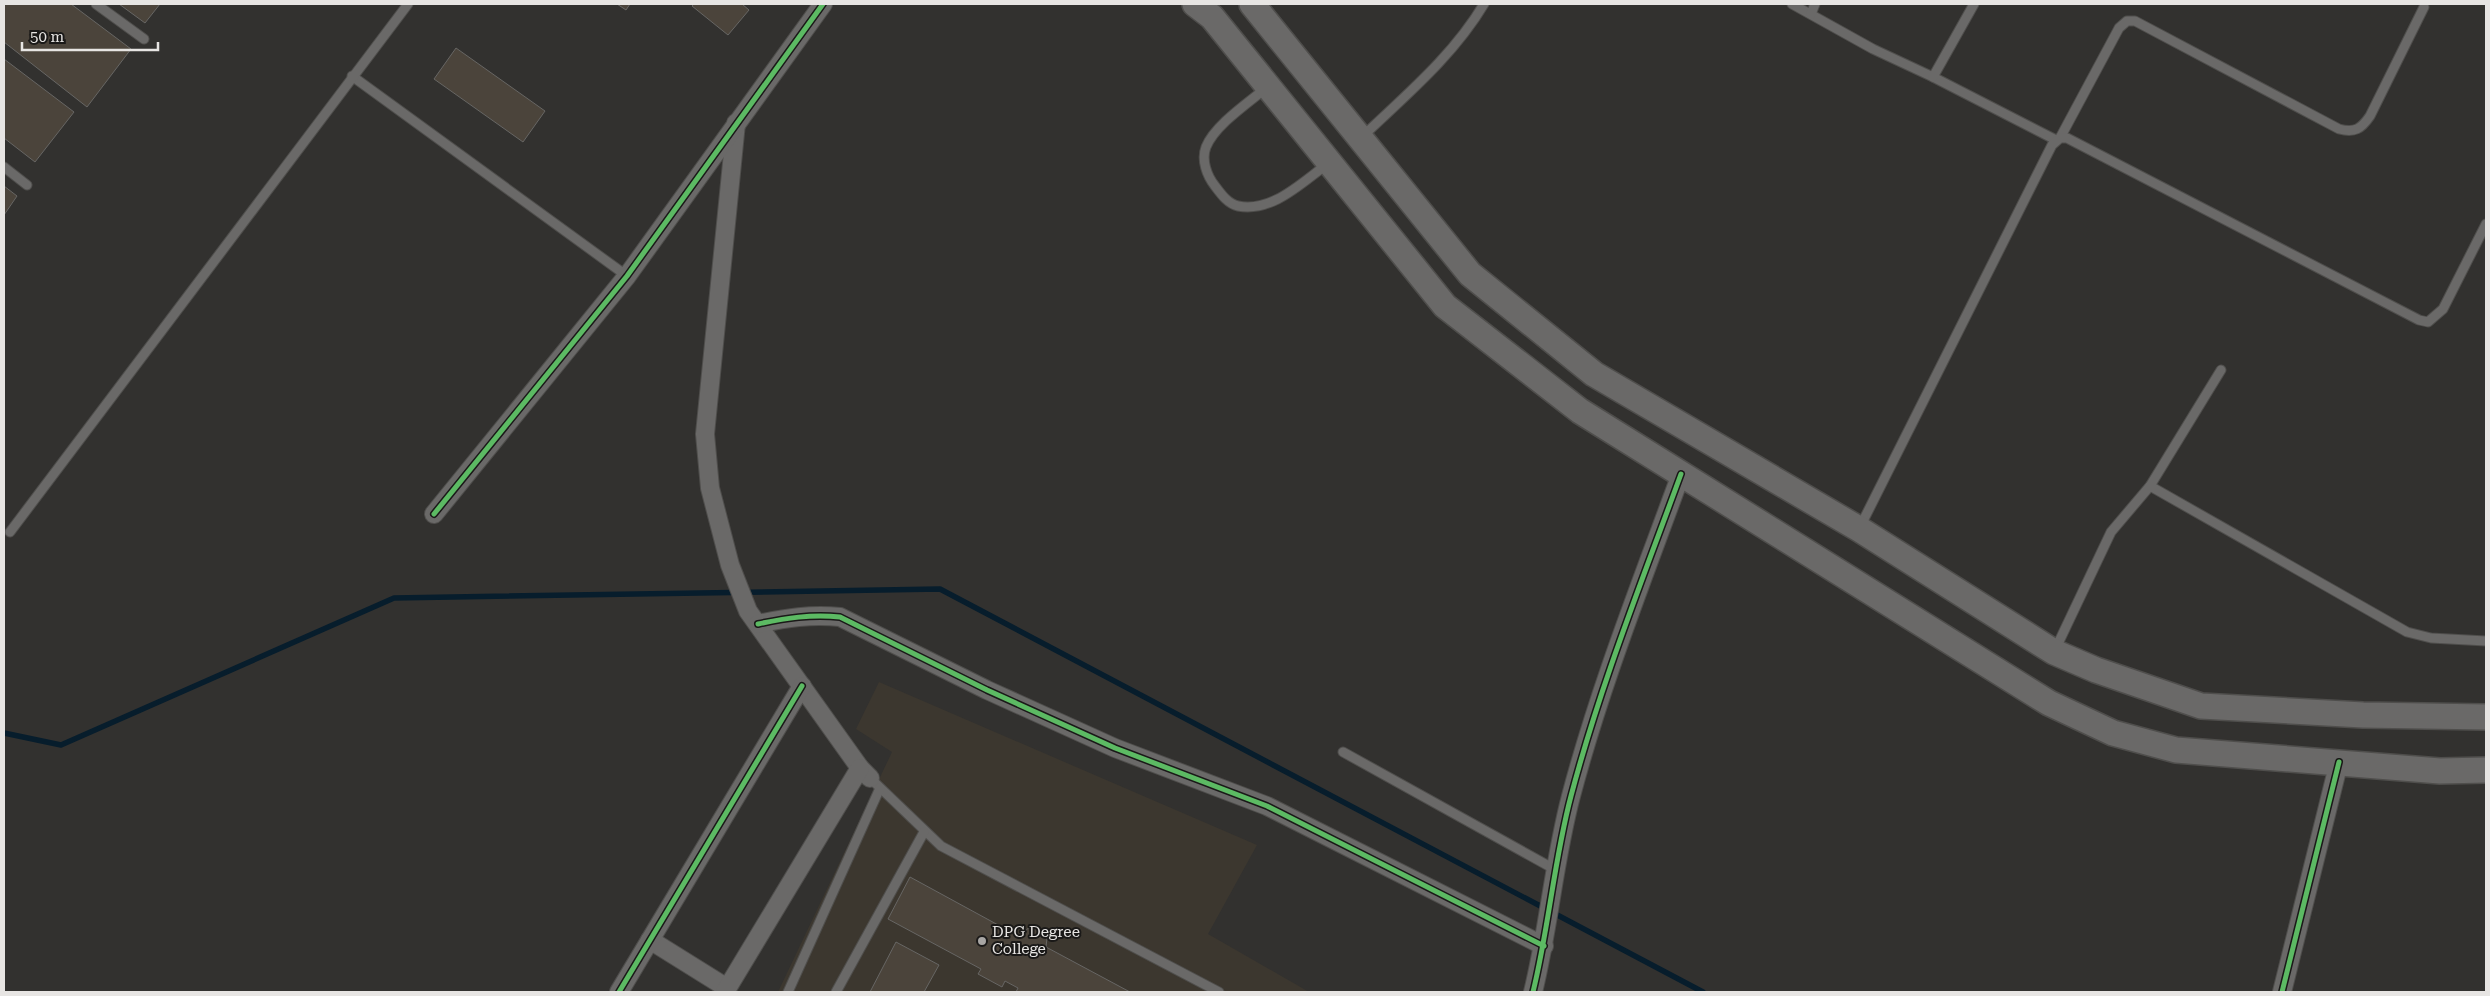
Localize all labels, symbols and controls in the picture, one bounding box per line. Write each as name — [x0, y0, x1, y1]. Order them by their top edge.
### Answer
scale bar — [22, 20, 159, 52]
text: 50 m — [30, 28, 65, 46]
place label: DPG Degree College — [992, 923, 1080, 958]
marker: DPG Degree College — [976, 935, 988, 947]

